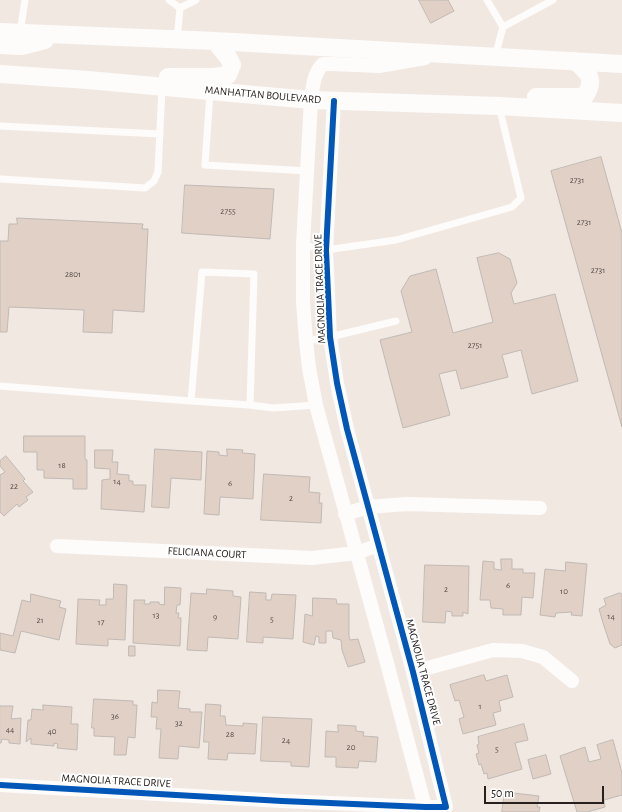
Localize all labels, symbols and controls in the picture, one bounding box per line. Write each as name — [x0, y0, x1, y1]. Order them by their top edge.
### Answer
street label: MANHATTAN BOULEVARD — [204, 83, 322, 107]
house number: 2731 — [570, 175, 584, 185]
house number: 2755 — [220, 206, 236, 216]
house number: 2731 — [577, 217, 591, 227]
street label: MAGNOLIA TRACE DRIVE — [311, 234, 329, 344]
house number: 2731 — [591, 265, 605, 275]
house number: 2801 — [65, 269, 81, 279]
house number: 2751 — [468, 340, 482, 350]
house number: 18 — [58, 460, 66, 470]
house number: 14 — [113, 476, 121, 486]
house number: 6 — [228, 478, 232, 488]
house number: 22 — [10, 481, 18, 491]
house number: 2 — [289, 493, 293, 503]
street label: FELICIANA COURT — [167, 544, 247, 562]
house number: 6 — [506, 580, 510, 590]
house number: 2 — [444, 584, 448, 594]
house number: 10 — [560, 586, 568, 596]
house number: 13 — [153, 610, 159, 620]
house number: 14 — [607, 611, 615, 621]
house number: 9 — [213, 612, 217, 622]
house number: 5 — [270, 614, 274, 624]
house number: 21 — [36, 615, 44, 625]
house number: 17 — [98, 617, 104, 627]
street label: MAGNOLIA TRACE DRIVE — [402, 617, 444, 727]
house number: 1 — [478, 701, 482, 711]
house number: 36 — [111, 711, 119, 721]
house number: 32 — [175, 718, 183, 728]
house number: 44 — [6, 724, 14, 734]
house number: 40 — [47, 726, 57, 736]
house number: 28 — [226, 729, 234, 739]
house number: 24 — [282, 735, 290, 745]
house number: 20 — [347, 742, 355, 752]
house number: 5 — [495, 744, 499, 754]
street label: MAGNOLIA TRACE DRIVE — [61, 772, 171, 790]
scale bar — [486, 778, 606, 804]
text: 50 m — [491, 787, 514, 799]

